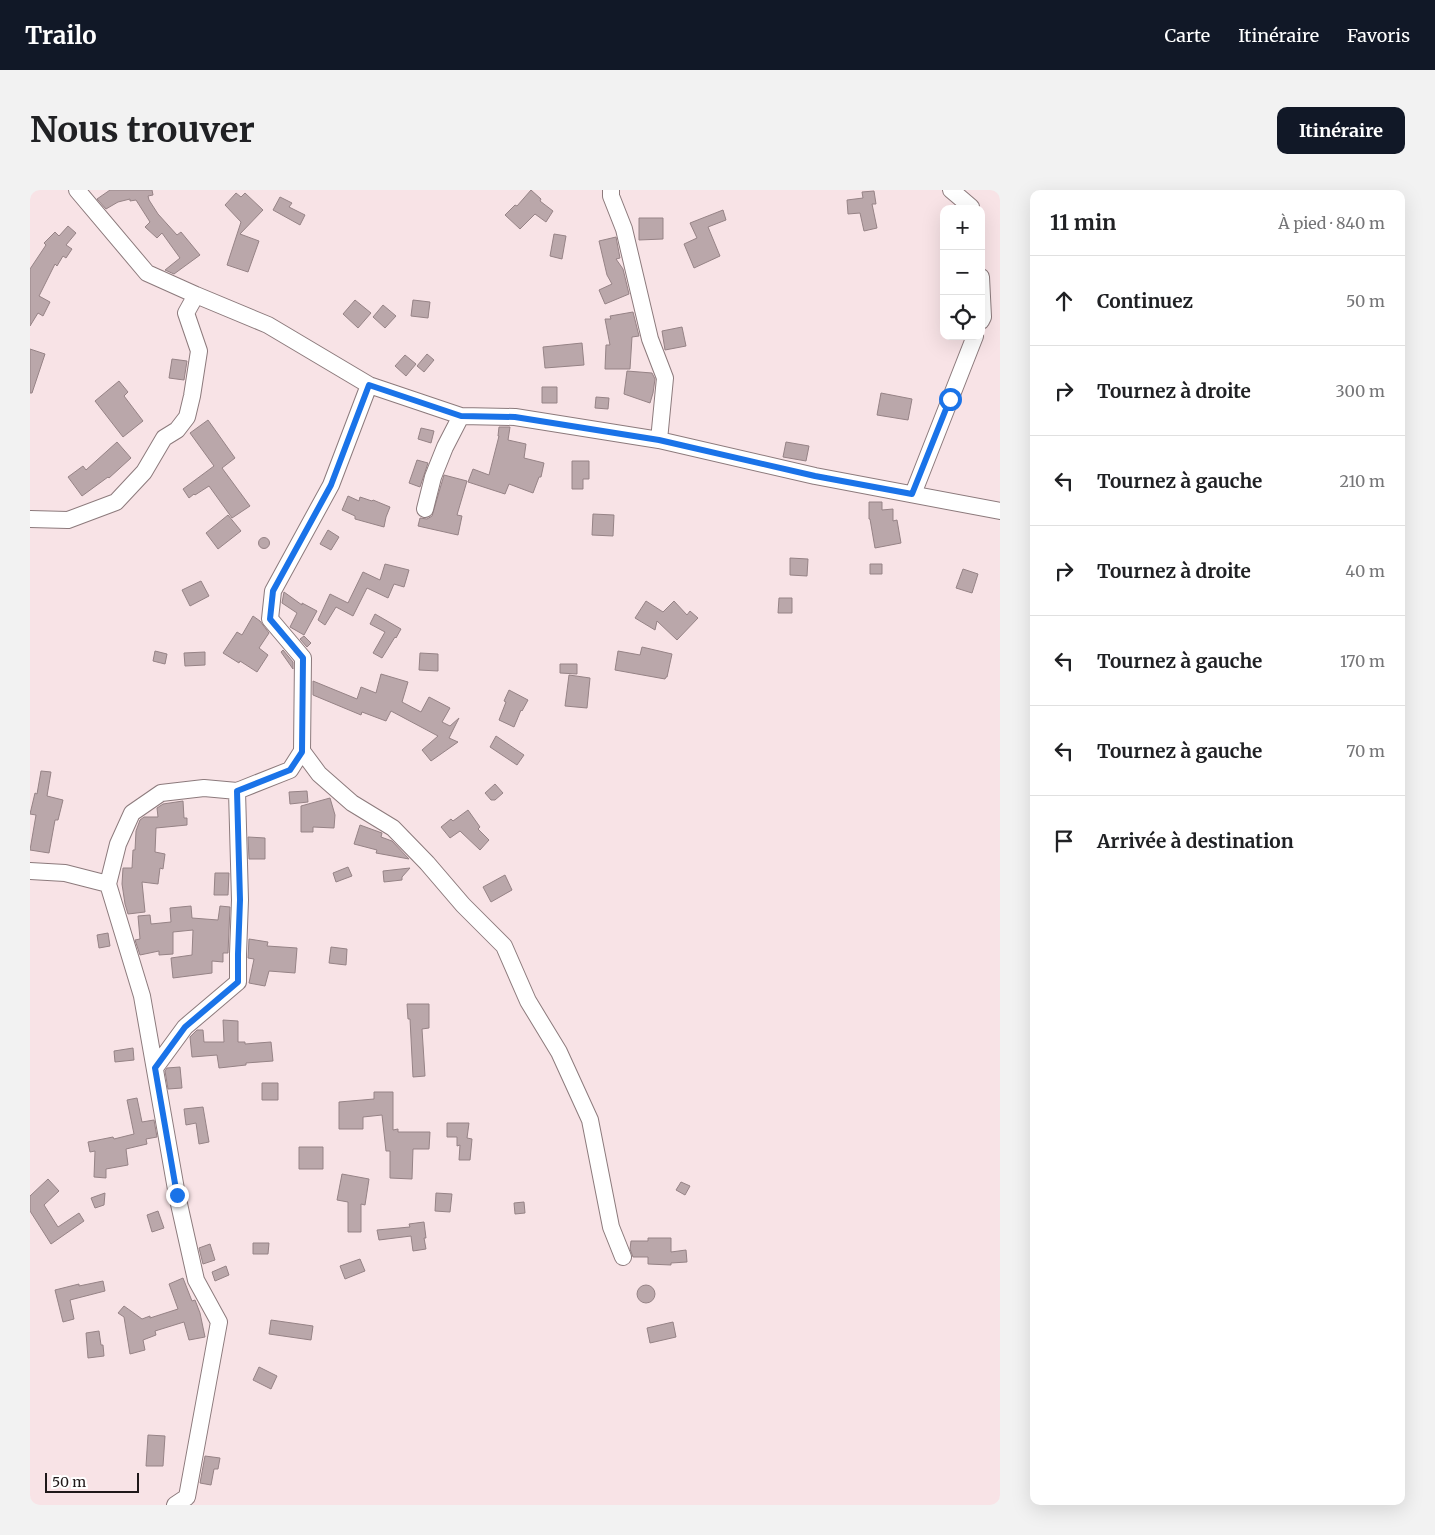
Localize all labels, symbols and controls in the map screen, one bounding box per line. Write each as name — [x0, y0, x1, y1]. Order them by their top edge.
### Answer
text: Trailo — [25, 20, 97, 51]
text: Carte — [1164, 24, 1210, 47]
text: Itinéraire — [1238, 24, 1319, 47]
text: Favoris — [1347, 24, 1410, 47]
button: Itinéraire — [1277, 107, 1405, 154]
text: Nous trouver — [30, 108, 255, 152]
map controls — [940, 205, 985, 340]
button: + — [940, 205, 985, 250]
text: 11 min — [1050, 209, 1116, 236]
text: À pied · 840 m — [1278, 213, 1385, 233]
button: − — [940, 250, 985, 295]
icon: ahead — [1050, 287, 1078, 315]
text: Continuez — [1097, 289, 1193, 313]
text: 50 m — [1346, 291, 1385, 311]
button: locate — [940, 295, 985, 340]
icon: right — [1050, 377, 1078, 405]
text: Tournez à droite — [1097, 379, 1251, 403]
text: 300 m — [1336, 381, 1385, 401]
route start — [939, 388, 962, 411]
icon: left — [1050, 467, 1078, 495]
text: Tournez à gauche — [1097, 469, 1262, 493]
text: 210 m — [1340, 471, 1385, 491]
icon: right — [1050, 557, 1078, 585]
text: Tournez à droite — [1097, 559, 1251, 583]
text: 40 m — [1345, 561, 1385, 581]
icon: left — [1050, 647, 1078, 675]
text: Tournez à gauche — [1097, 649, 1262, 673]
text: 170 m — [1340, 651, 1385, 671]
icon: left — [1050, 737, 1078, 765]
text: Tournez à gauche — [1097, 739, 1262, 763]
text: 70 m — [1346, 741, 1385, 761]
icon: arrive — [1050, 827, 1078, 855]
text: Arrivée à destination — [1097, 829, 1294, 853]
route end — [166, 1184, 189, 1207]
scale bar — [45, 1470, 139, 1493]
text: 50 m — [52, 1473, 86, 1491]

